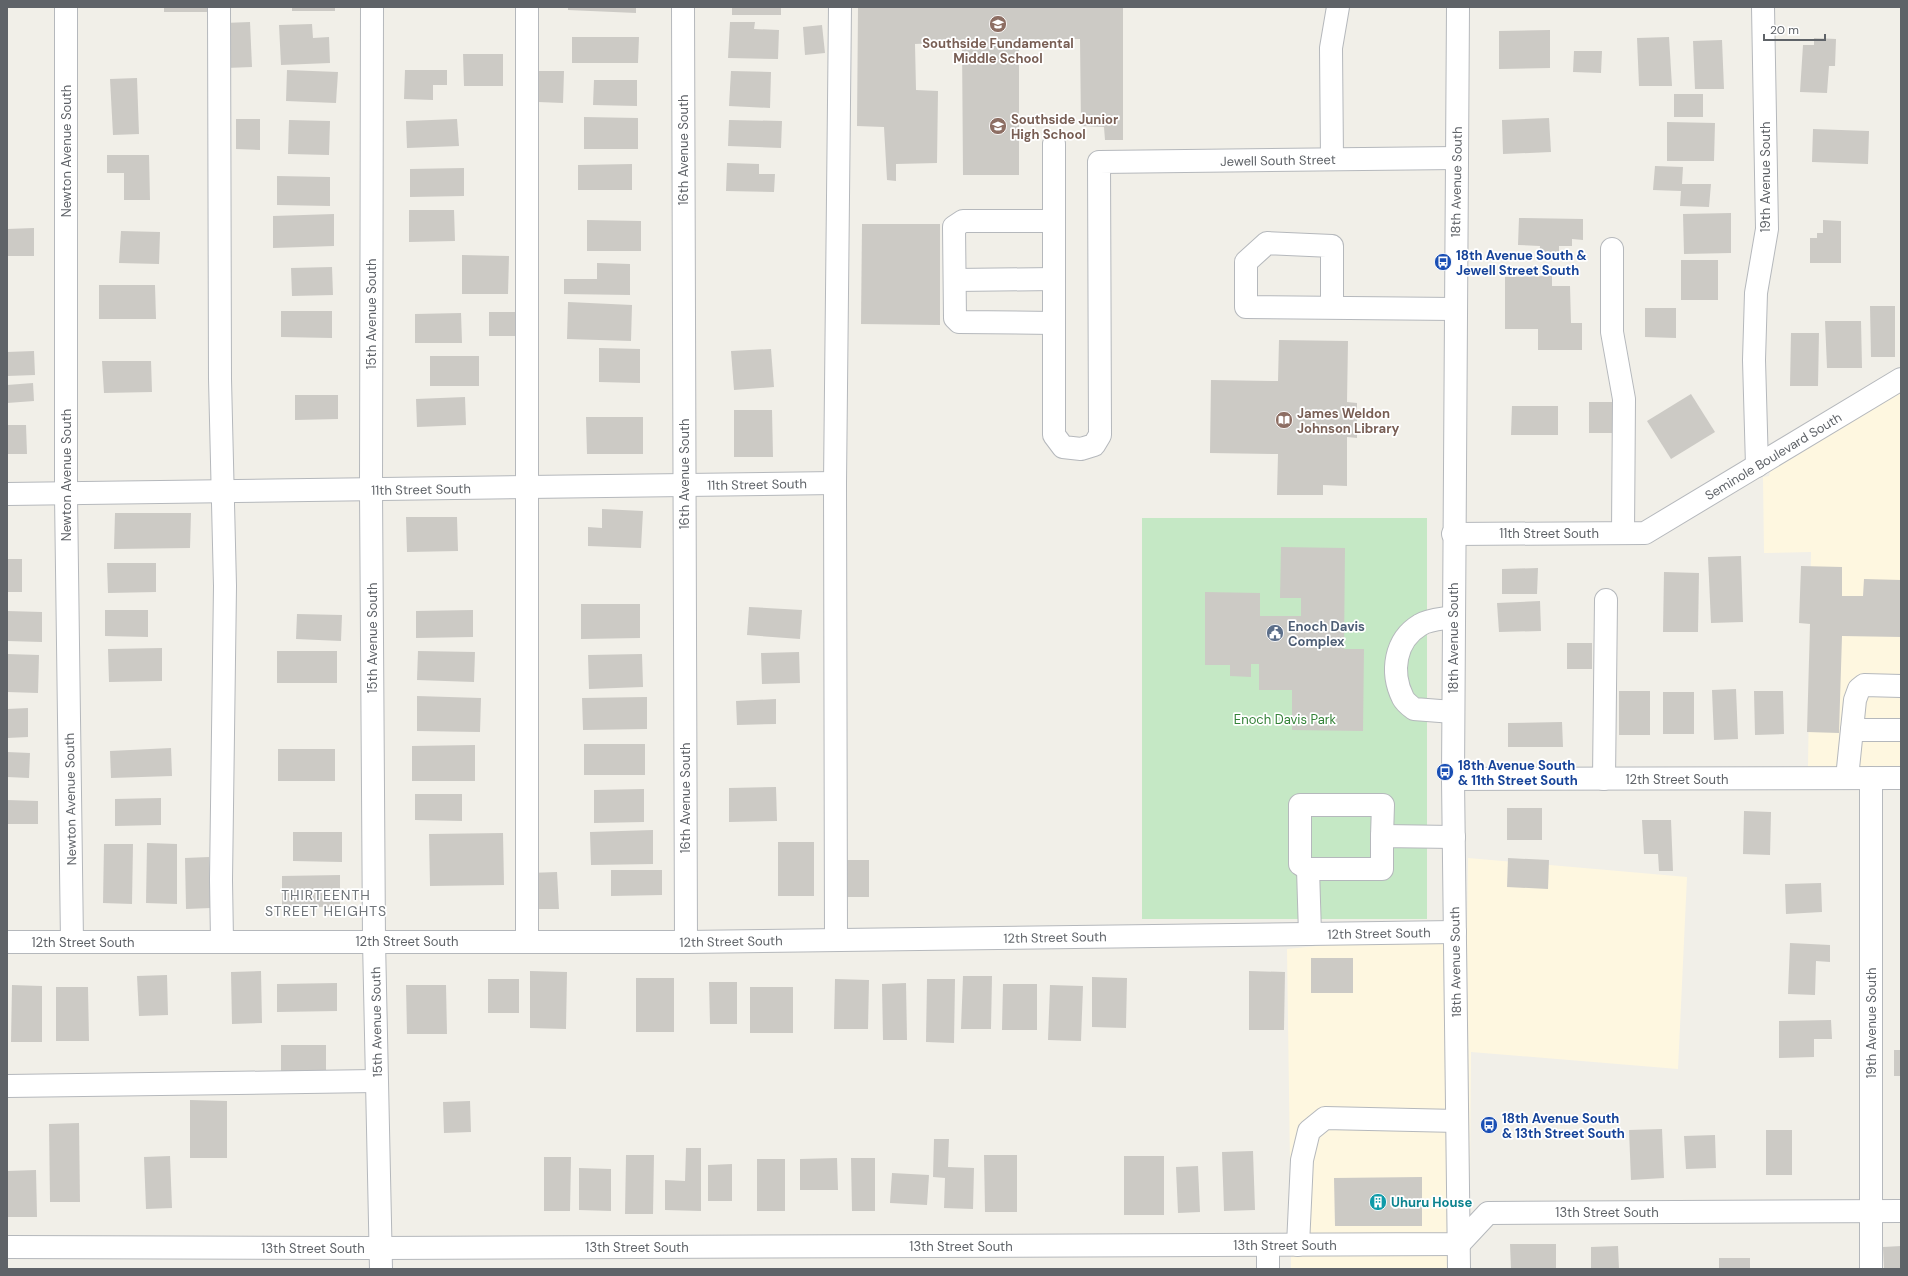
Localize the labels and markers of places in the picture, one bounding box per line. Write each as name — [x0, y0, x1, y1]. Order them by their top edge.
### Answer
school or university icon: Southside Fundamental Middle School — [988, 14, 1008, 34]
place label: Southside Fundamental Middle School — [922, 35, 1074, 67]
place label: Southside Junior High School — [1011, 111, 1119, 143]
school or university icon: Southside Junior High School — [988, 116, 1008, 136]
place label: 18th Avenue South & Jewell Street South — [1456, 247, 1587, 279]
bus stop icon: 18th Avenue South & Jewell Street South — [1433, 252, 1453, 272]
place label: James Weldon Johnson Library — [1297, 405, 1400, 437]
library icon: James Weldon Johnson Library — [1274, 410, 1294, 430]
place label: Enoch Davis Complex — [1288, 618, 1365, 650]
public building icon: Enoch Davis Complex — [1265, 623, 1285, 643]
place label: 18th Avenue South & 11th Street South — [1458, 757, 1578, 789]
bus stop icon: 18th Avenue South & 11th Street South — [1435, 762, 1455, 782]
place label: 18th Avenue South & 13th Street South — [1502, 1110, 1625, 1142]
bus stop icon: 18th Avenue South & 13th Street South — [1479, 1115, 1499, 1135]
building icon: Uhuru House — [1368, 1192, 1388, 1212]
place label: Uhuru House — [1391, 1194, 1472, 1211]

